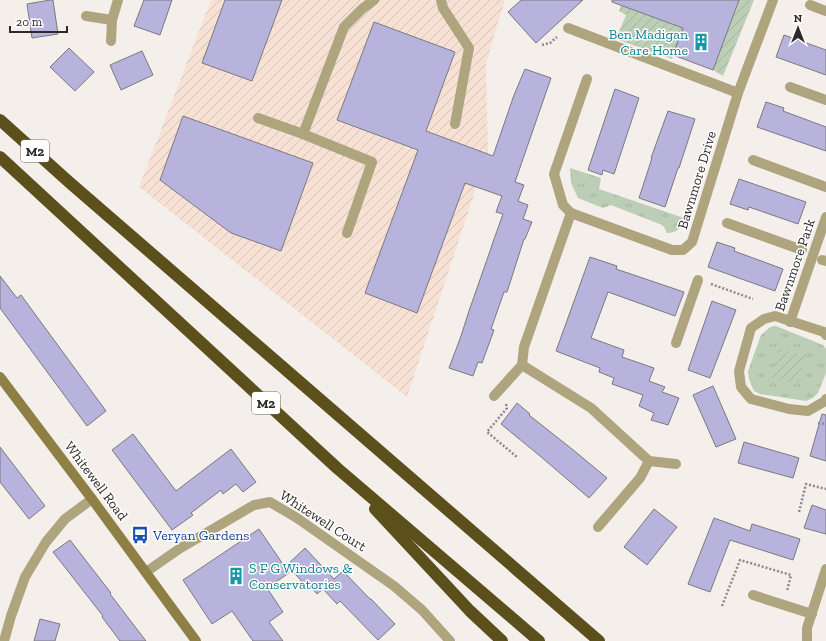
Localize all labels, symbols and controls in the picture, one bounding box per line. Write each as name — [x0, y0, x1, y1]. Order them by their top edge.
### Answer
scale bar — [10, 8, 67, 34]
north arrow — [778, 8, 818, 48]
text: N — [794, 12, 803, 25]
text: 20 m — [16, 15, 43, 29]
place label: Ben Madigan Care Home — [609, 26, 688, 59]
building icon: Ben Madigan Care Home — [691, 32, 711, 52]
street label: Bawnmore Drive — [674, 129, 720, 231]
road number: M2 — [21, 140, 49, 162]
street label: Bawnmore Park — [771, 216, 819, 313]
road number: M2 — [252, 392, 280, 414]
street label: Whitewell Road — [61, 438, 131, 524]
street label: Whitewell Court — [277, 487, 370, 556]
bus stop icon: Veryan Gardens — [130, 525, 150, 545]
place label: Veryan Gardens — [152, 527, 249, 544]
place label: S F G Windows & Conservatories — [249, 560, 352, 593]
building icon: S F G Windows & Conservatories — [226, 566, 246, 586]

